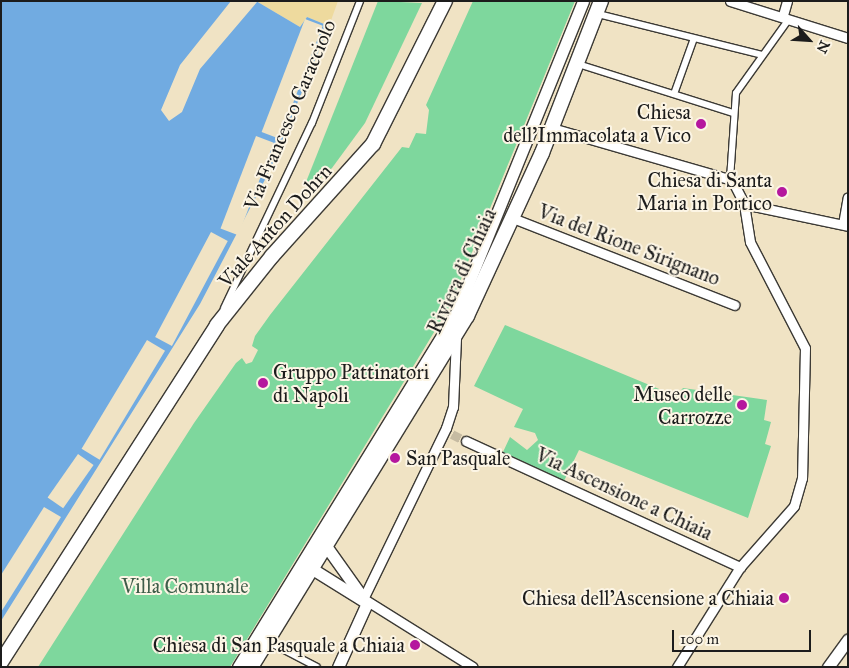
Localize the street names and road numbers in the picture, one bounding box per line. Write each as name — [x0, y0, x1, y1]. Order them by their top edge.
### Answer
street label: Via Francesco Caracciolo — [239, 16, 341, 214]
street label: Viale Anton Dohrn — [213, 159, 337, 293]
street label: Via del Rione Sirignano — [535, 199, 723, 291]
street label: Riviera di Chiaia — [422, 205, 502, 337]
street label: Via Ascensione a Chiaia — [532, 442, 716, 546]

